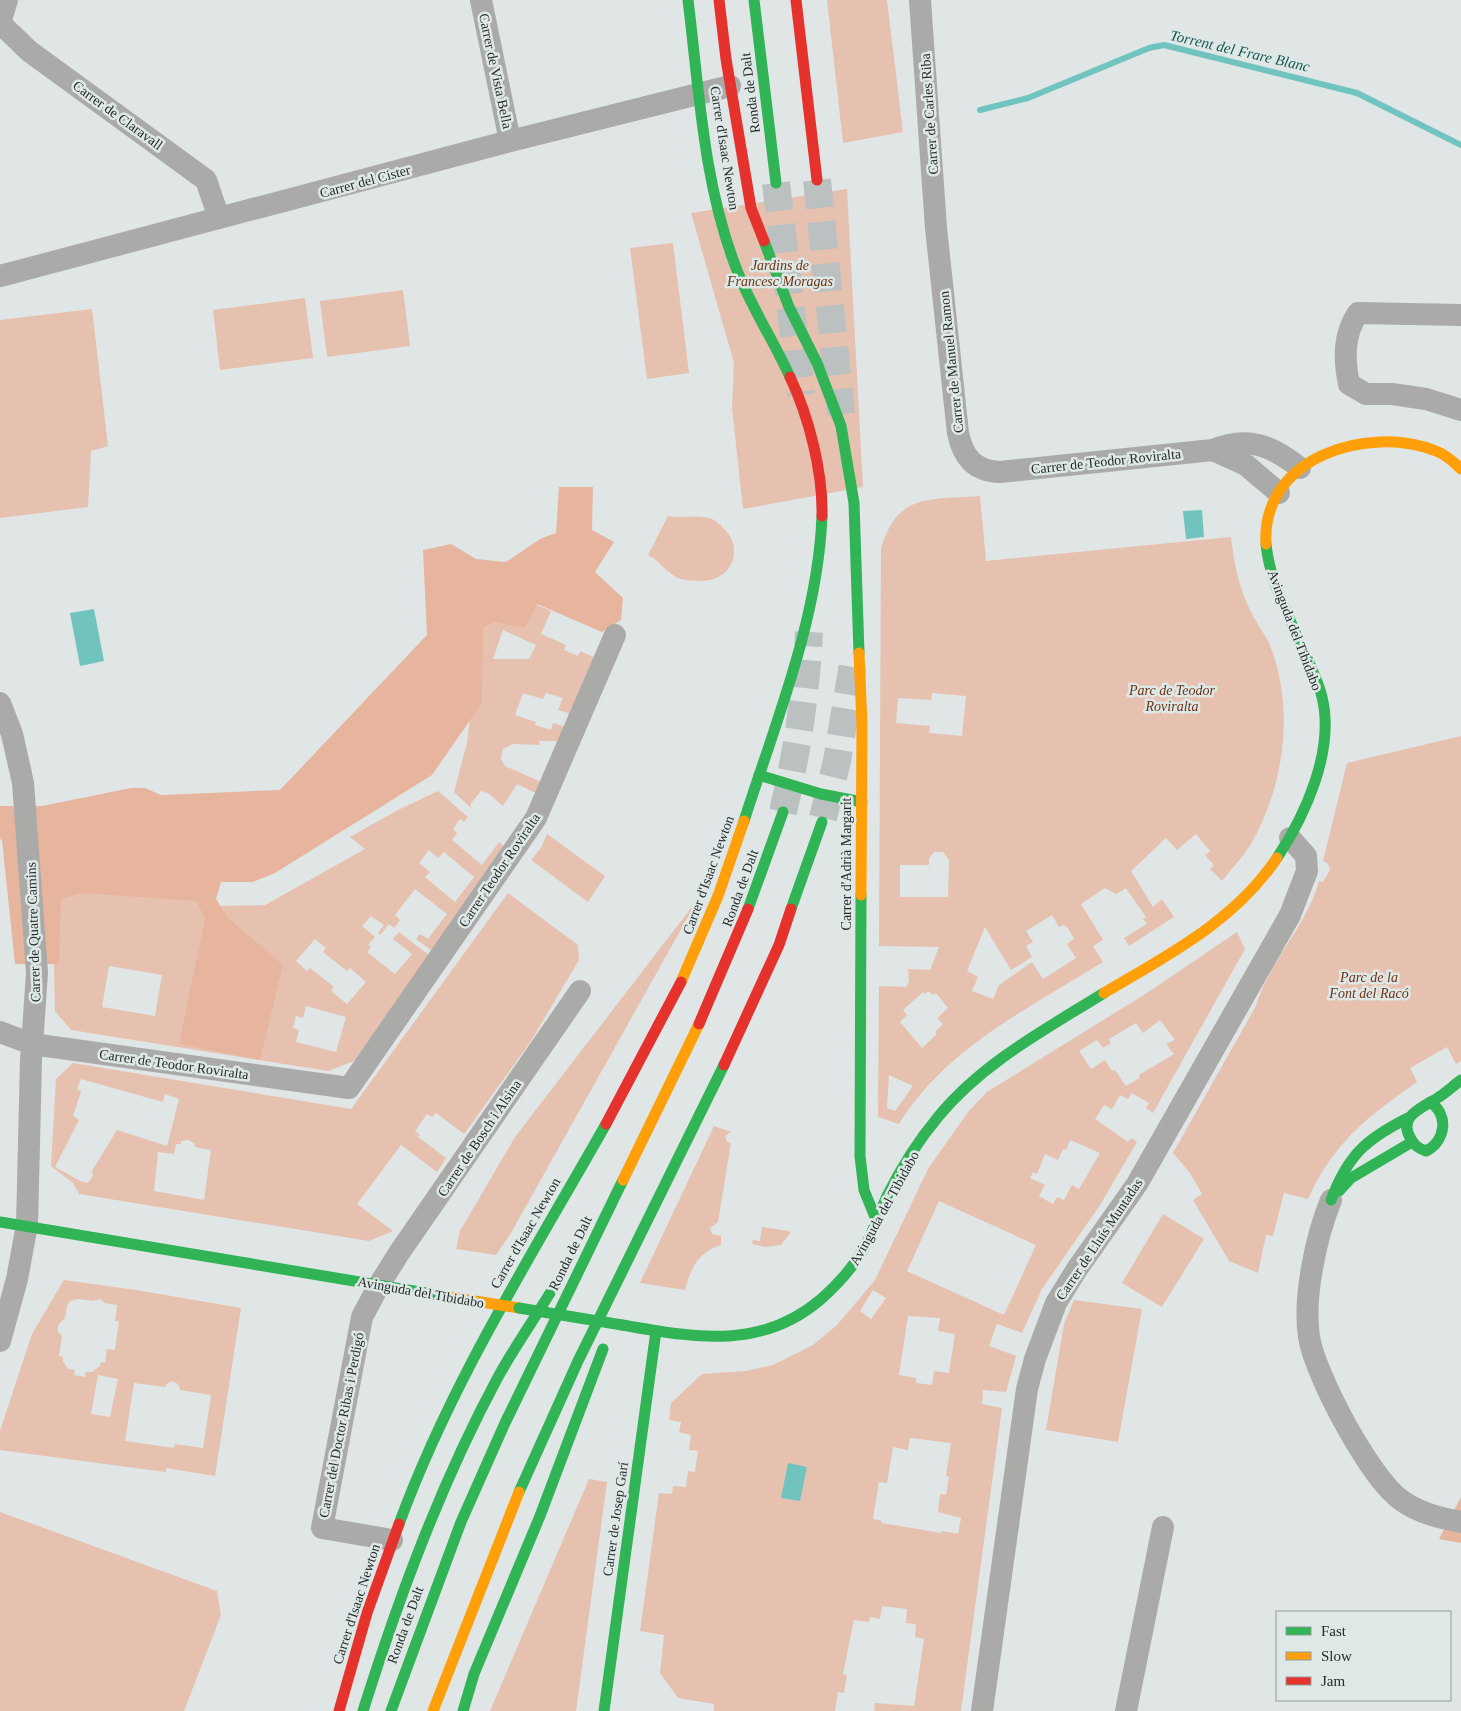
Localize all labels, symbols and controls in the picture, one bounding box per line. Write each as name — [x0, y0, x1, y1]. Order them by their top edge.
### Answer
street label: Carrer de Vista Bella — [476, 12, 515, 131]
water label: Torrent del Frare Blanc — [1169, 27, 1312, 75]
street label: Ronda de Dalt — [738, 52, 763, 134]
street label: Carrer de Carles Riba — [918, 52, 941, 175]
street label: Carrer de Claravall — [70, 78, 166, 153]
street label: Carrer d'Isaac Newton — [707, 85, 742, 211]
street label: Carrer del Cister — [318, 162, 412, 201]
park label: Jardins de Francesc Moragas — [726, 258, 834, 289]
street label: Carrer de Manuel Ramon — [937, 290, 966, 434]
street label: Carrer de Teodor Roviralta — [1030, 446, 1183, 477]
street label: Avinguda del Tibidabo — [1265, 568, 1324, 693]
park label: Parc de Teodor Roviralta — [1128, 683, 1216, 714]
street label: Carrer d'Adrià Margarit — [839, 797, 854, 930]
street label: Carrer Teodor Roviralta — [456, 810, 544, 930]
street label: Carrer d'Isaac Newton — [680, 814, 737, 937]
street label: Ronda de Dalt — [720, 848, 761, 929]
street label: Carrer de Quatre Camins — [24, 862, 43, 1002]
park label: Parc de la Font del Racó — [1328, 970, 1409, 1001]
street label: Carrer de Teodor Roviralta — [98, 1047, 250, 1083]
street label: Carrer de Bosch i Alsina — [435, 1076, 525, 1200]
street label: Avinguda del Tibidabo — [847, 1149, 922, 1268]
street label: Carrer d'Isaac Newton — [488, 1175, 563, 1291]
street label: Carrer de Lluís Muntadas — [1053, 1176, 1146, 1303]
street label: Ronda de Dalt — [546, 1213, 595, 1293]
street label: Avinguda del Tibidabo — [357, 1274, 485, 1311]
street label: Carrer del Doctor Ribas i Perdigó — [316, 1331, 367, 1519]
street label: Carrer de Josep Garí — [600, 1461, 631, 1577]
street label: Carrer d'Isaac Newton — [330, 1542, 383, 1666]
street label: Ronda de Dalt — [385, 1585, 426, 1666]
legend — [1276, 1611, 1451, 1701]
text: Fast — [1321, 1623, 1347, 1639]
text: Slow — [1321, 1648, 1352, 1664]
text: Jam — [1321, 1673, 1345, 1689]

